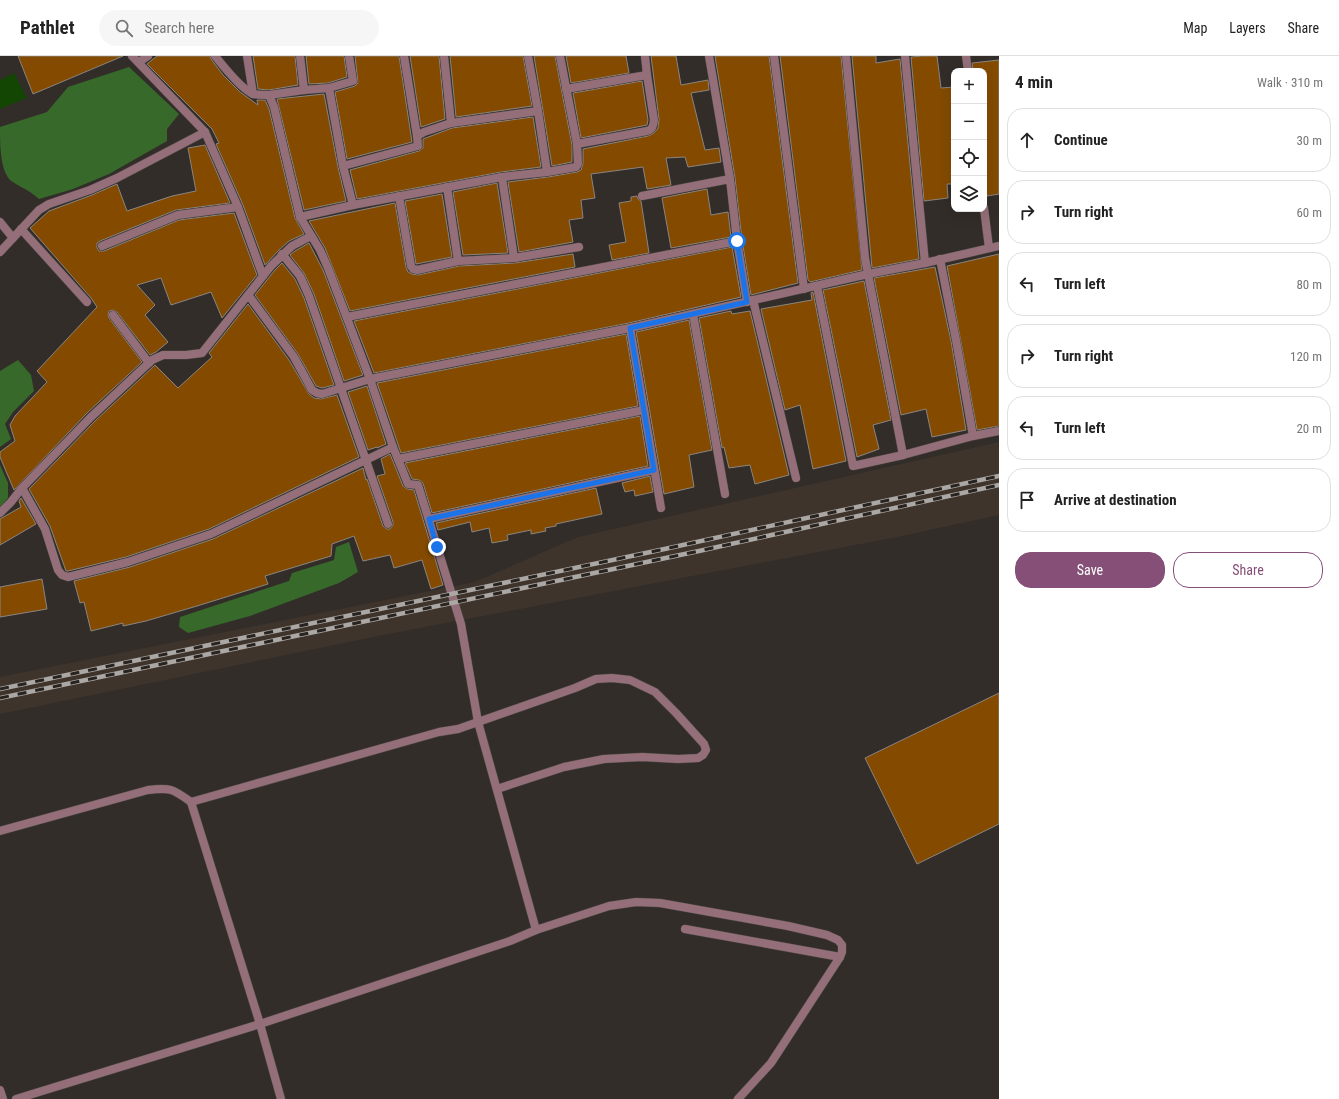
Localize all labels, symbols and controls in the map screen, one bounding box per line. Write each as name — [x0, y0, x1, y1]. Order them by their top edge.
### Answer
search box — [99, 10, 379, 46]
text: Pathlet — [20, 16, 75, 39]
icon: search — [113, 17, 135, 39]
text: Search here — [145, 19, 214, 37]
text: Map — [1183, 20, 1207, 36]
text: Layers — [1229, 20, 1266, 36]
text: Share — [1288, 20, 1319, 36]
map controls — [951, 68, 987, 212]
button: + — [951, 68, 987, 104]
text: 4 min — [1015, 72, 1053, 92]
text: Walk · 310 m — [1257, 75, 1323, 90]
button: − — [951, 104, 987, 140]
icon: ahead — [1016, 129, 1038, 151]
text: Continue — [1054, 131, 1108, 149]
text: 30 m — [1296, 133, 1322, 148]
button: locate — [951, 140, 987, 176]
button: layers — [951, 176, 987, 212]
icon: right — [1016, 201, 1038, 223]
text: Turn right — [1054, 203, 1113, 221]
text: 60 m — [1296, 205, 1322, 220]
route start — [728, 232, 746, 250]
icon: left — [1016, 273, 1038, 295]
text: Turn left — [1054, 275, 1105, 293]
text: 80 m — [1296, 277, 1322, 292]
icon: right — [1016, 345, 1038, 367]
text: Turn right — [1054, 347, 1113, 365]
text: 120 m — [1290, 349, 1322, 364]
icon: left — [1016, 417, 1038, 439]
text: Turn left — [1054, 419, 1105, 437]
text: 20 m — [1296, 421, 1322, 436]
icon: arrive — [1016, 489, 1038, 511]
text: Arrive at destination — [1054, 491, 1177, 509]
route end — [428, 538, 446, 556]
button: Save — [1015, 552, 1165, 588]
button: Share — [1173, 552, 1323, 588]

